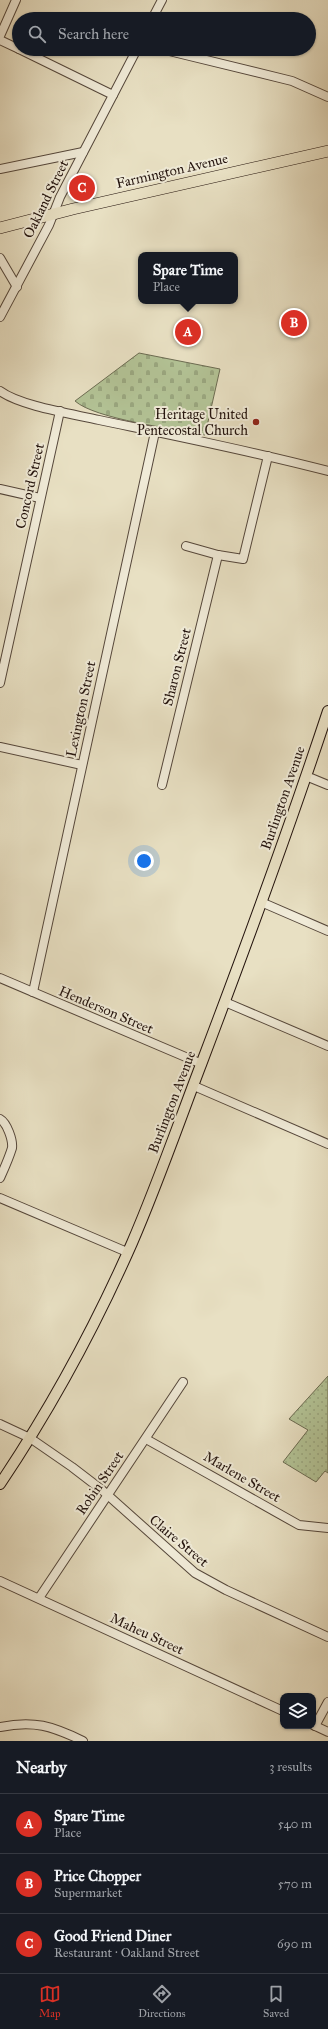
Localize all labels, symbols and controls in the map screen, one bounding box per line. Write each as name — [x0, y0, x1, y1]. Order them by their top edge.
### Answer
search box — [12, 12, 316, 56]
icon: search — [26, 23, 48, 45]
text: Search here — [58, 25, 129, 43]
street label: Farmington Avenue — [114, 150, 230, 192]
street label: Oakland Street — [20, 157, 72, 241]
pin: C — [69, 173, 95, 203]
popup — [138, 252, 238, 304]
text: Spare Time — [153, 261, 223, 279]
text: Place — [153, 279, 180, 295]
pin: B — [281, 308, 307, 338]
pin: A — [175, 317, 201, 347]
place label: Heritage United Pentecostal Church — [137, 406, 248, 439]
marker: Heritage United Pentecostal Church — [251, 417, 261, 427]
street label: Concord Street — [12, 442, 48, 530]
street label: Sharon Street — [159, 626, 195, 708]
street label: Lexington Street — [63, 659, 99, 759]
street label: Burlington Avenue — [257, 744, 309, 852]
your location — [134, 851, 154, 871]
street label: Henderson Street — [56, 982, 156, 1038]
street label: Burlington Avenue — [145, 1048, 199, 1156]
street label: Robin Street — [73, 1448, 127, 1518]
street label: Marlene Street — [200, 1448, 284, 1506]
street label: Claire Street — [146, 1511, 212, 1571]
street label: Maheu Street — [108, 1610, 187, 1658]
map controls — [280, 1693, 316, 1729]
button: layers — [280, 1693, 316, 1729]
text: Nearby — [16, 1757, 67, 1778]
text: 3 results — [269, 1759, 312, 1775]
text: Spare Time — [54, 1807, 125, 1825]
text: A — [25, 1816, 33, 1832]
text: 540 m — [278, 1816, 312, 1832]
text: Place — [54, 1825, 81, 1841]
text: Price Chopper — [54, 1867, 141, 1885]
text: B — [25, 1876, 33, 1892]
text: 570 m — [278, 1876, 312, 1892]
text: Supermarket — [54, 1885, 122, 1901]
text: Good Friend Diner — [54, 1927, 171, 1945]
text: C — [25, 1936, 33, 1952]
text: 690 m — [277, 1936, 312, 1952]
text: Restaurant · Oakland Street — [54, 1945, 200, 1961]
tab: Map — [39, 1983, 61, 2020]
tab: Directions — [138, 1983, 186, 2020]
tab: Saved — [263, 1983, 289, 2020]

